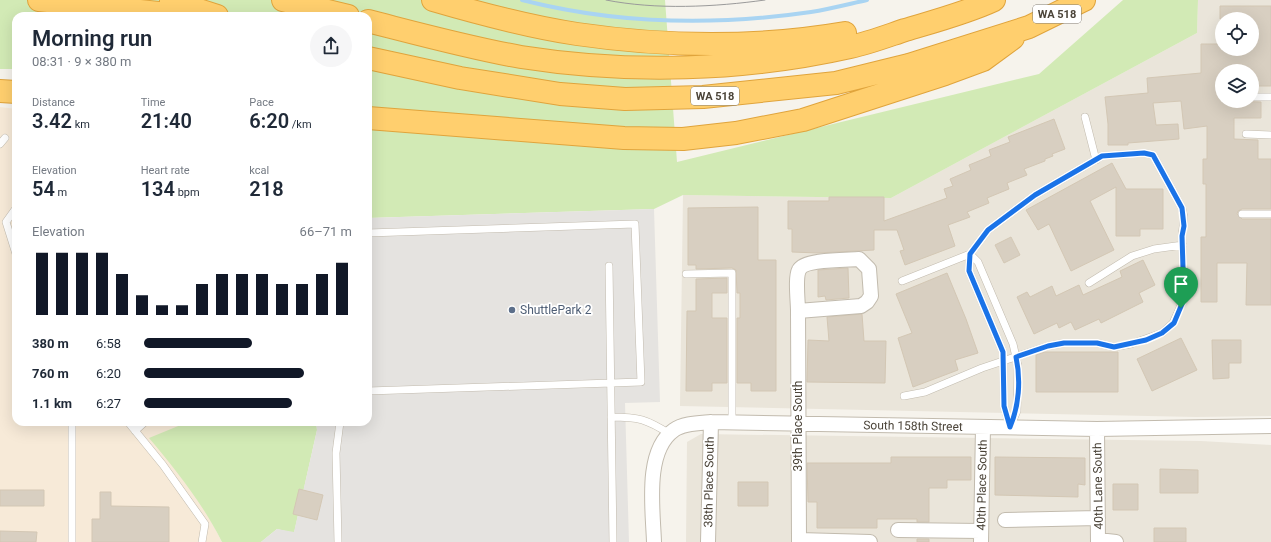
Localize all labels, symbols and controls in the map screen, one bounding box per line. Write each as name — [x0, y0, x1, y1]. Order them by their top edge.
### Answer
road number: WA 518 — [1033, 5, 1081, 23]
map controls — [1215, 12, 1259, 108]
button: locate — [1215, 12, 1259, 56]
button: share — [310, 25, 352, 67]
text: Morning run — [32, 26, 152, 51]
text: 08:31 · 9 × 380 m — [32, 54, 131, 69]
button: layers — [1215, 64, 1259, 108]
road number: WA 518 — [691, 87, 739, 105]
text: Distance — [32, 96, 75, 109]
text: Time — [141, 96, 165, 109]
text: Pace — [249, 96, 274, 109]
text: 3.42 — [32, 109, 72, 133]
text: 21:40 — [141, 109, 192, 133]
text: 6:20 — [249, 109, 289, 133]
text: km — [72, 118, 90, 131]
text: /km — [289, 118, 312, 131]
text: Elevation — [32, 164, 77, 177]
text: Heart rate — [141, 164, 190, 177]
text: kcal — [249, 164, 269, 177]
text: 54 — [32, 177, 55, 201]
text: 134 — [141, 177, 175, 201]
text: 218 — [249, 177, 284, 201]
text: m — [55, 186, 67, 199]
text: bpm — [175, 186, 200, 199]
text: Elevation — [32, 224, 85, 239]
text: 66–71 m — [300, 224, 352, 239]
pin — [1164, 267, 1198, 308]
icon: arrive — [1170, 273, 1192, 295]
place label: ShuttlePark 2 — [520, 303, 592, 317]
marker: ShuttlePark 2 — [507, 305, 517, 315]
text: 380 m — [32, 336, 69, 351]
text: 6:58 — [96, 336, 121, 351]
text: 760 m — [32, 366, 69, 381]
text: 6:20 — [96, 366, 121, 381]
street label: 39th Place South — [791, 381, 805, 471]
text: 1.1 km — [32, 396, 72, 411]
text: 6:27 — [96, 396, 121, 411]
street label: South 158th Street — [863, 418, 963, 434]
street label: 38th Place South — [701, 437, 717, 527]
street label: 40th Place South — [974, 440, 990, 530]
street label: 40th Lane South — [1090, 442, 1106, 530]

